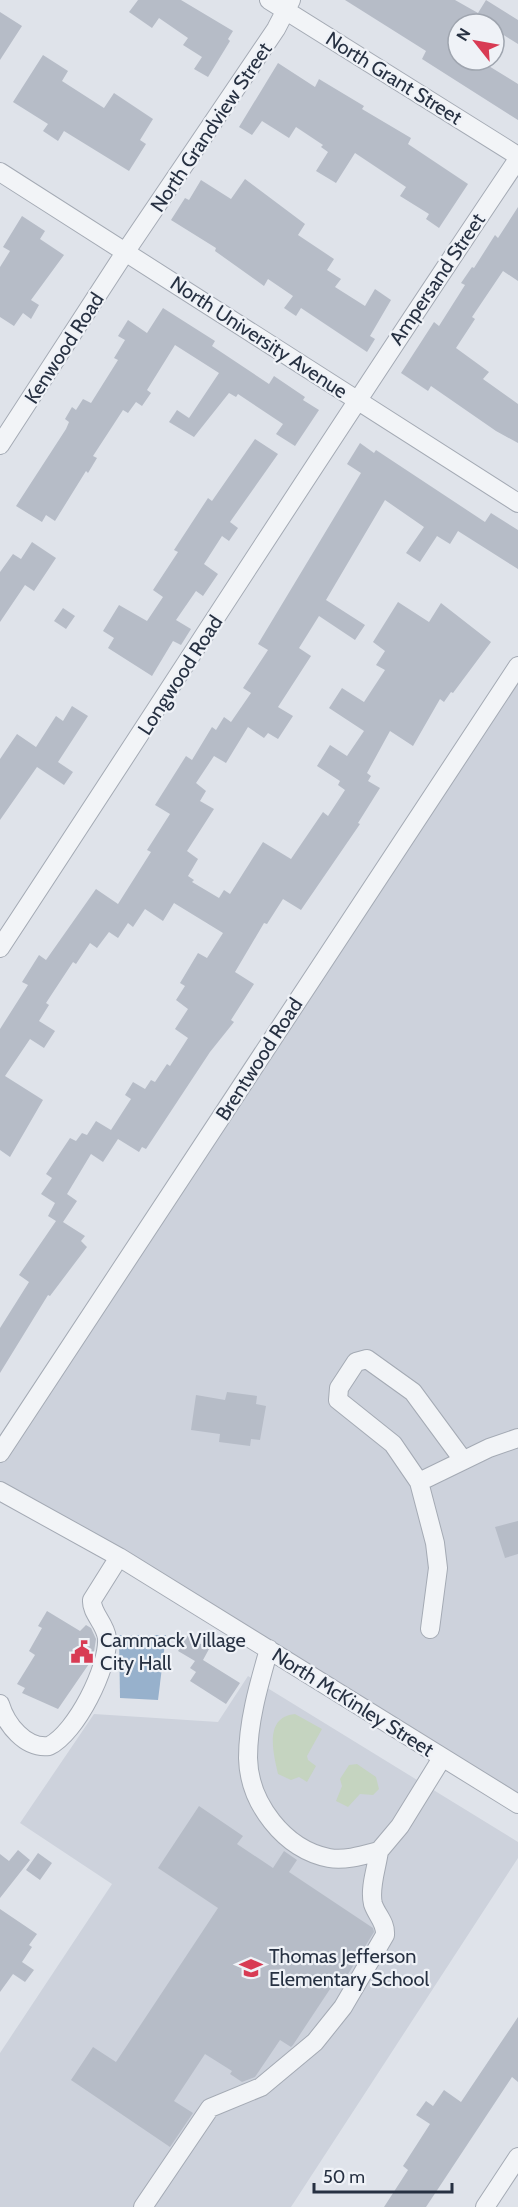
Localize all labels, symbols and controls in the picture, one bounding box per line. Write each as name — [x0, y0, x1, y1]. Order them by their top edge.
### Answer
north arrow — [446, 12, 506, 72]
street label: North Grant Street — [322, 27, 466, 129]
street label: North Grandview Street — [145, 37, 277, 216]
street label: Ampersand Street — [384, 208, 490, 349]
street label: North University Avenue — [166, 271, 352, 403]
street label: Kenwood Road — [19, 288, 109, 408]
street label: Longwood Road — [133, 611, 227, 739]
street label: Brentwood Road — [210, 993, 308, 1125]
place label: Cammack Village City Hall — [100, 1628, 246, 1675]
public building icon: Cammack Village City Hall — [69, 1639, 95, 1665]
street label: North McKinley Street — [268, 1643, 438, 1762]
place label: Thomas Jefferson Elementary School — [269, 1944, 430, 1991]
school or university icon: Thomas Jefferson Elementary School — [238, 1955, 264, 1981]
scale bar — [314, 2156, 452, 2194]
text: 50 m — [323, 2166, 365, 2188]

